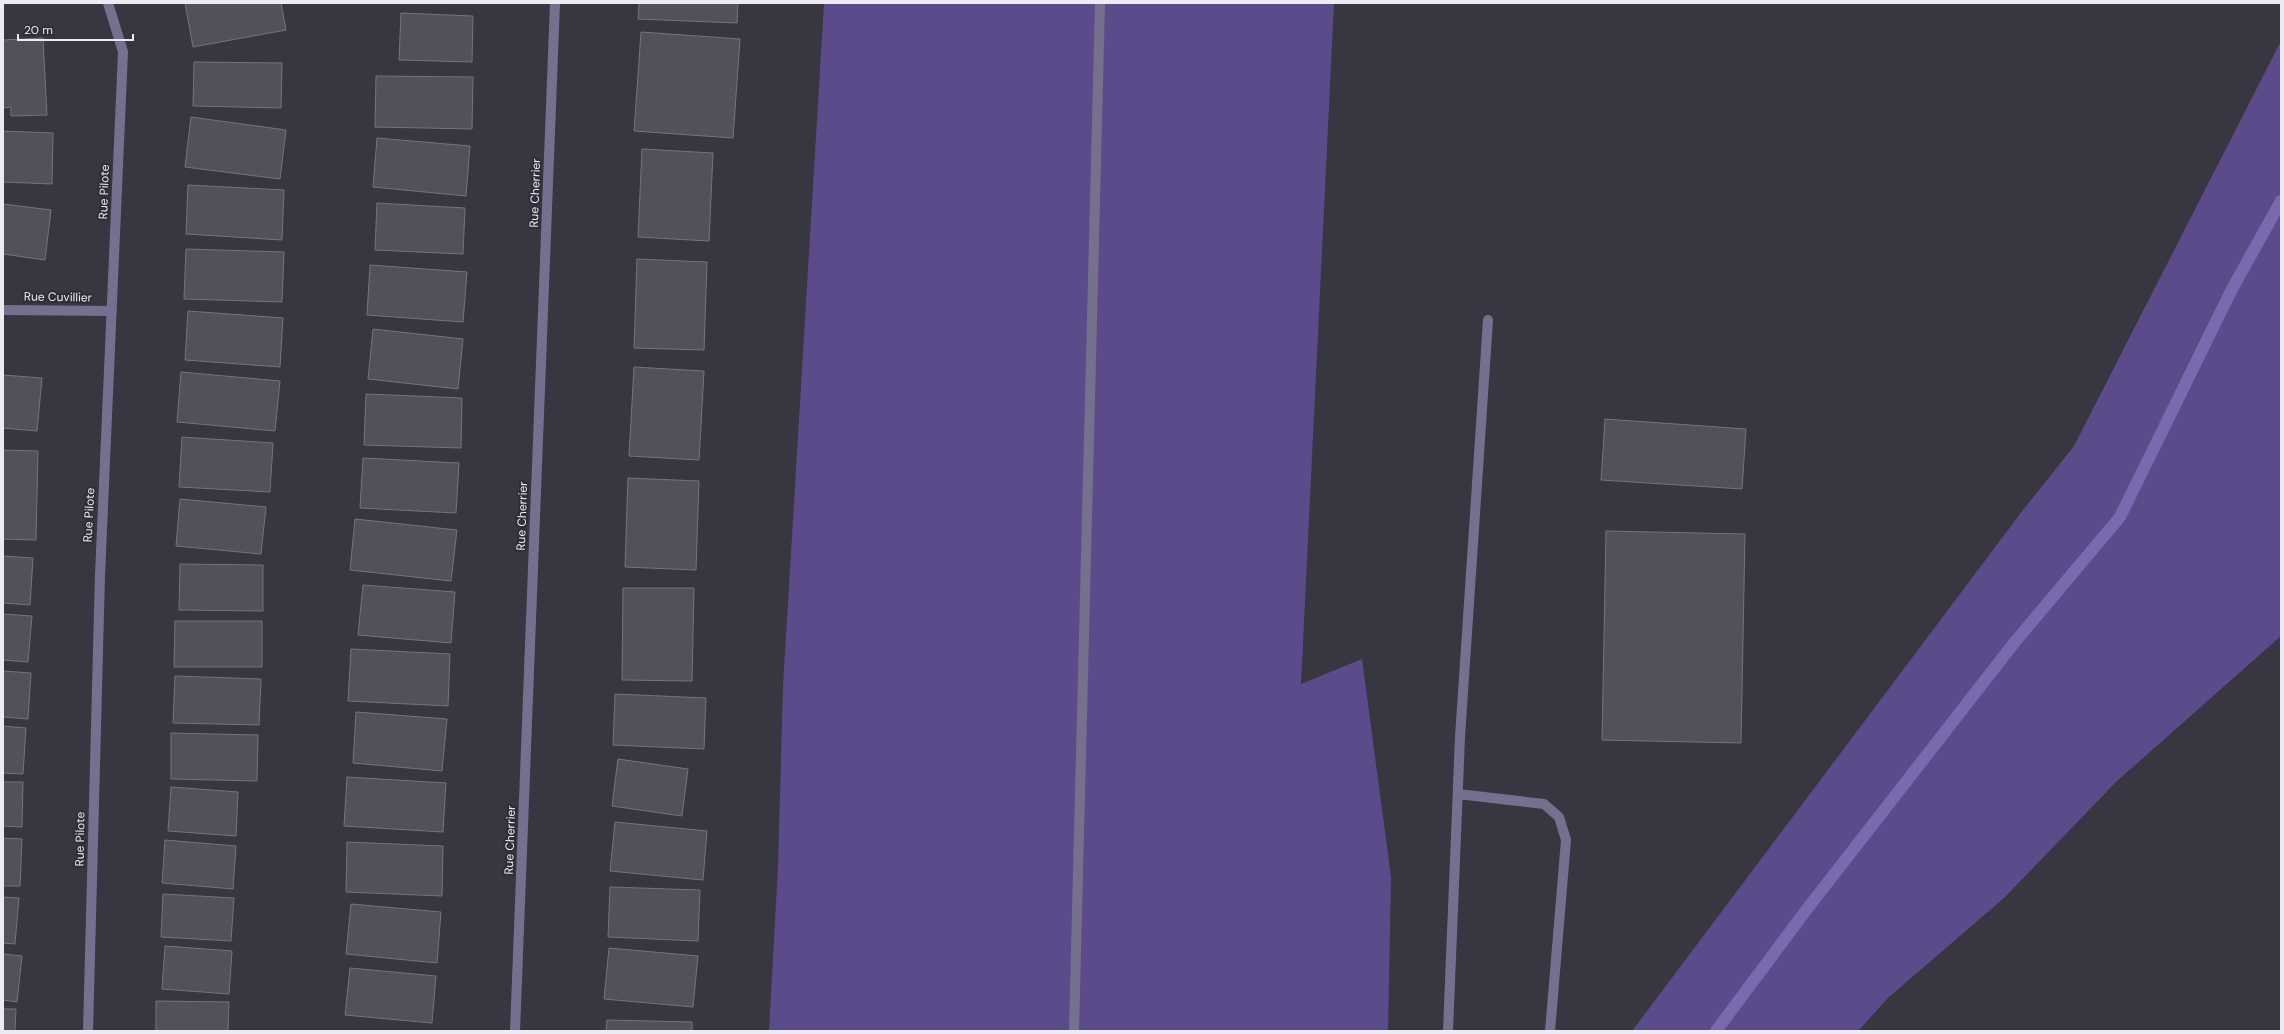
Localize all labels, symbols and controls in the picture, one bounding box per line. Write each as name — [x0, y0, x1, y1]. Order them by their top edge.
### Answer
scale bar — [18, 16, 133, 42]
text: 20 m — [24, 22, 53, 38]
street label: Rue Cherrier — [526, 158, 544, 228]
street label: Rue Pilote — [95, 164, 113, 220]
street label: Rue Cuvillier — [24, 288, 93, 306]
street label: Rue Cherrier — [513, 481, 531, 551]
street label: Rue Pilote — [80, 487, 98, 543]
street label: Rue Cherrier — [501, 805, 519, 875]
street label: Rue Pilote — [72, 811, 88, 867]

